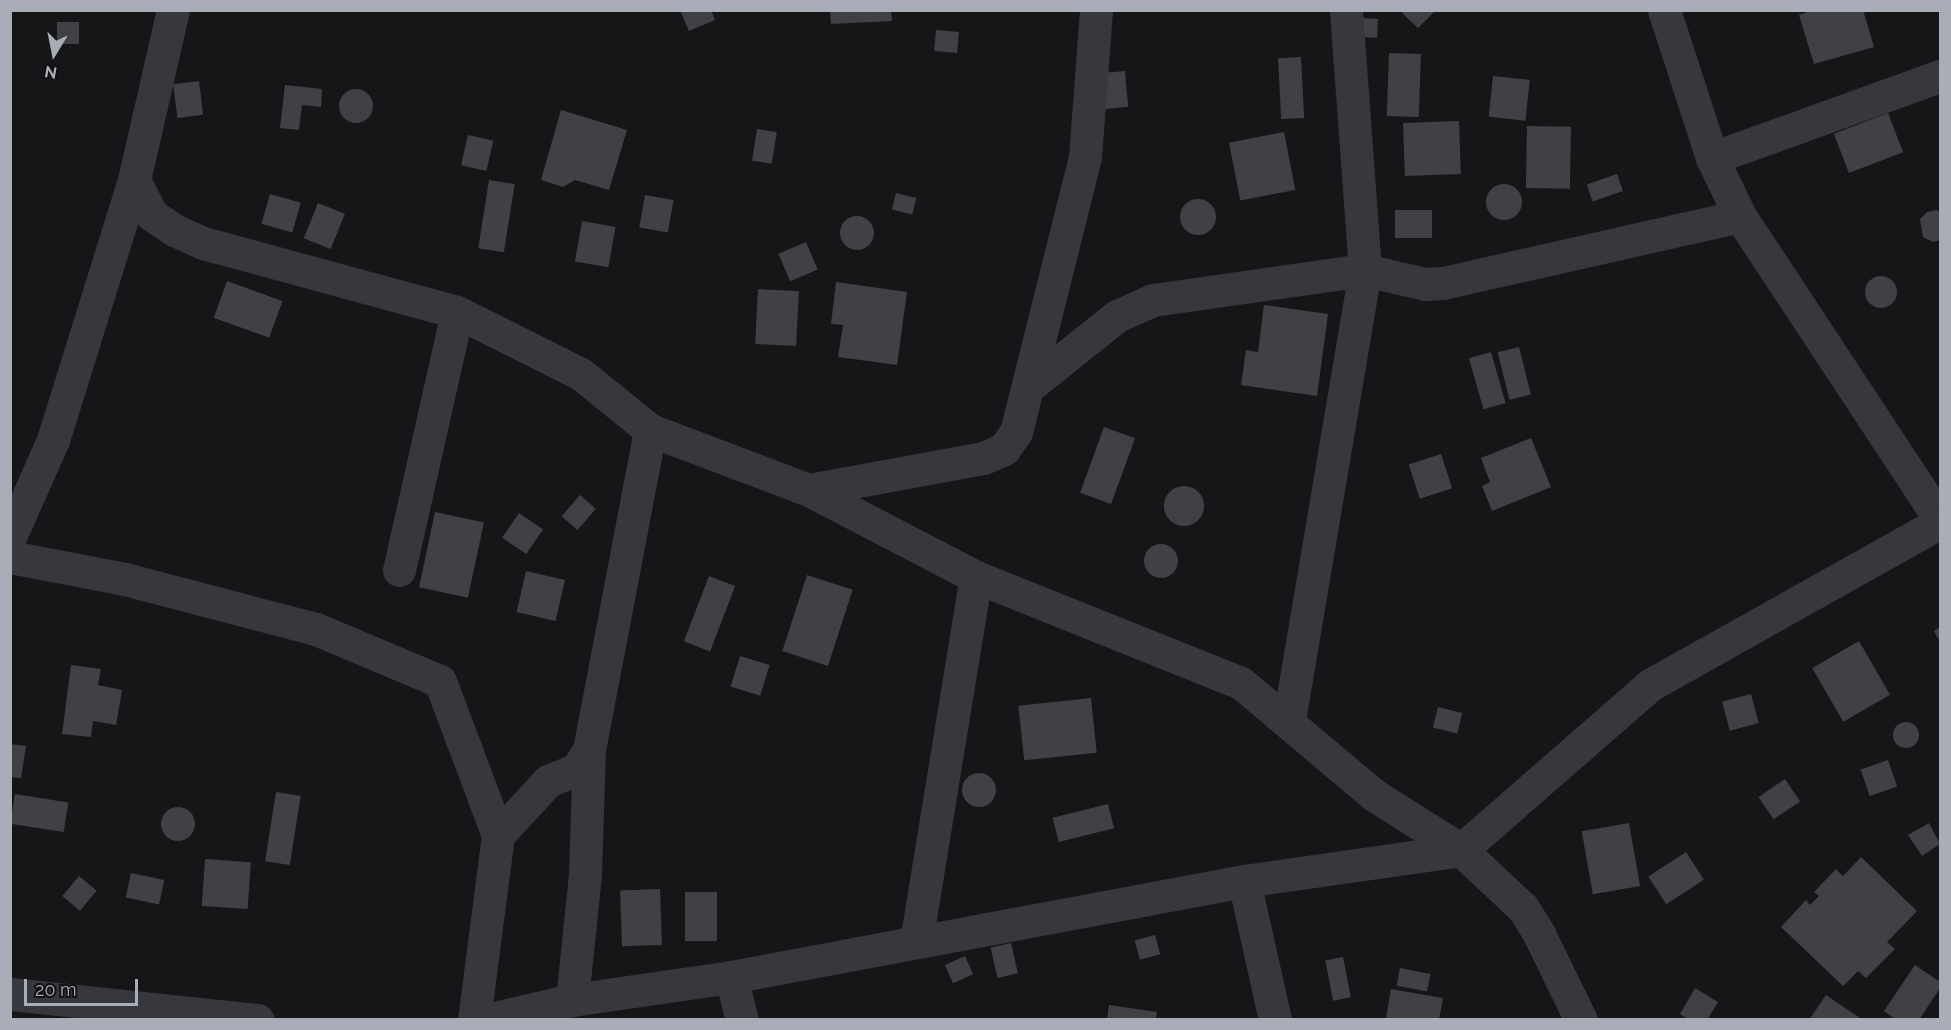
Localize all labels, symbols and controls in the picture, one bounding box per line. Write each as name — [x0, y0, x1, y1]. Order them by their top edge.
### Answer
north arrow — [24, 24, 84, 84]
text: N — [43, 62, 58, 83]
scale bar — [27, 967, 141, 1005]
text: 20 m — [35, 979, 77, 1000]

